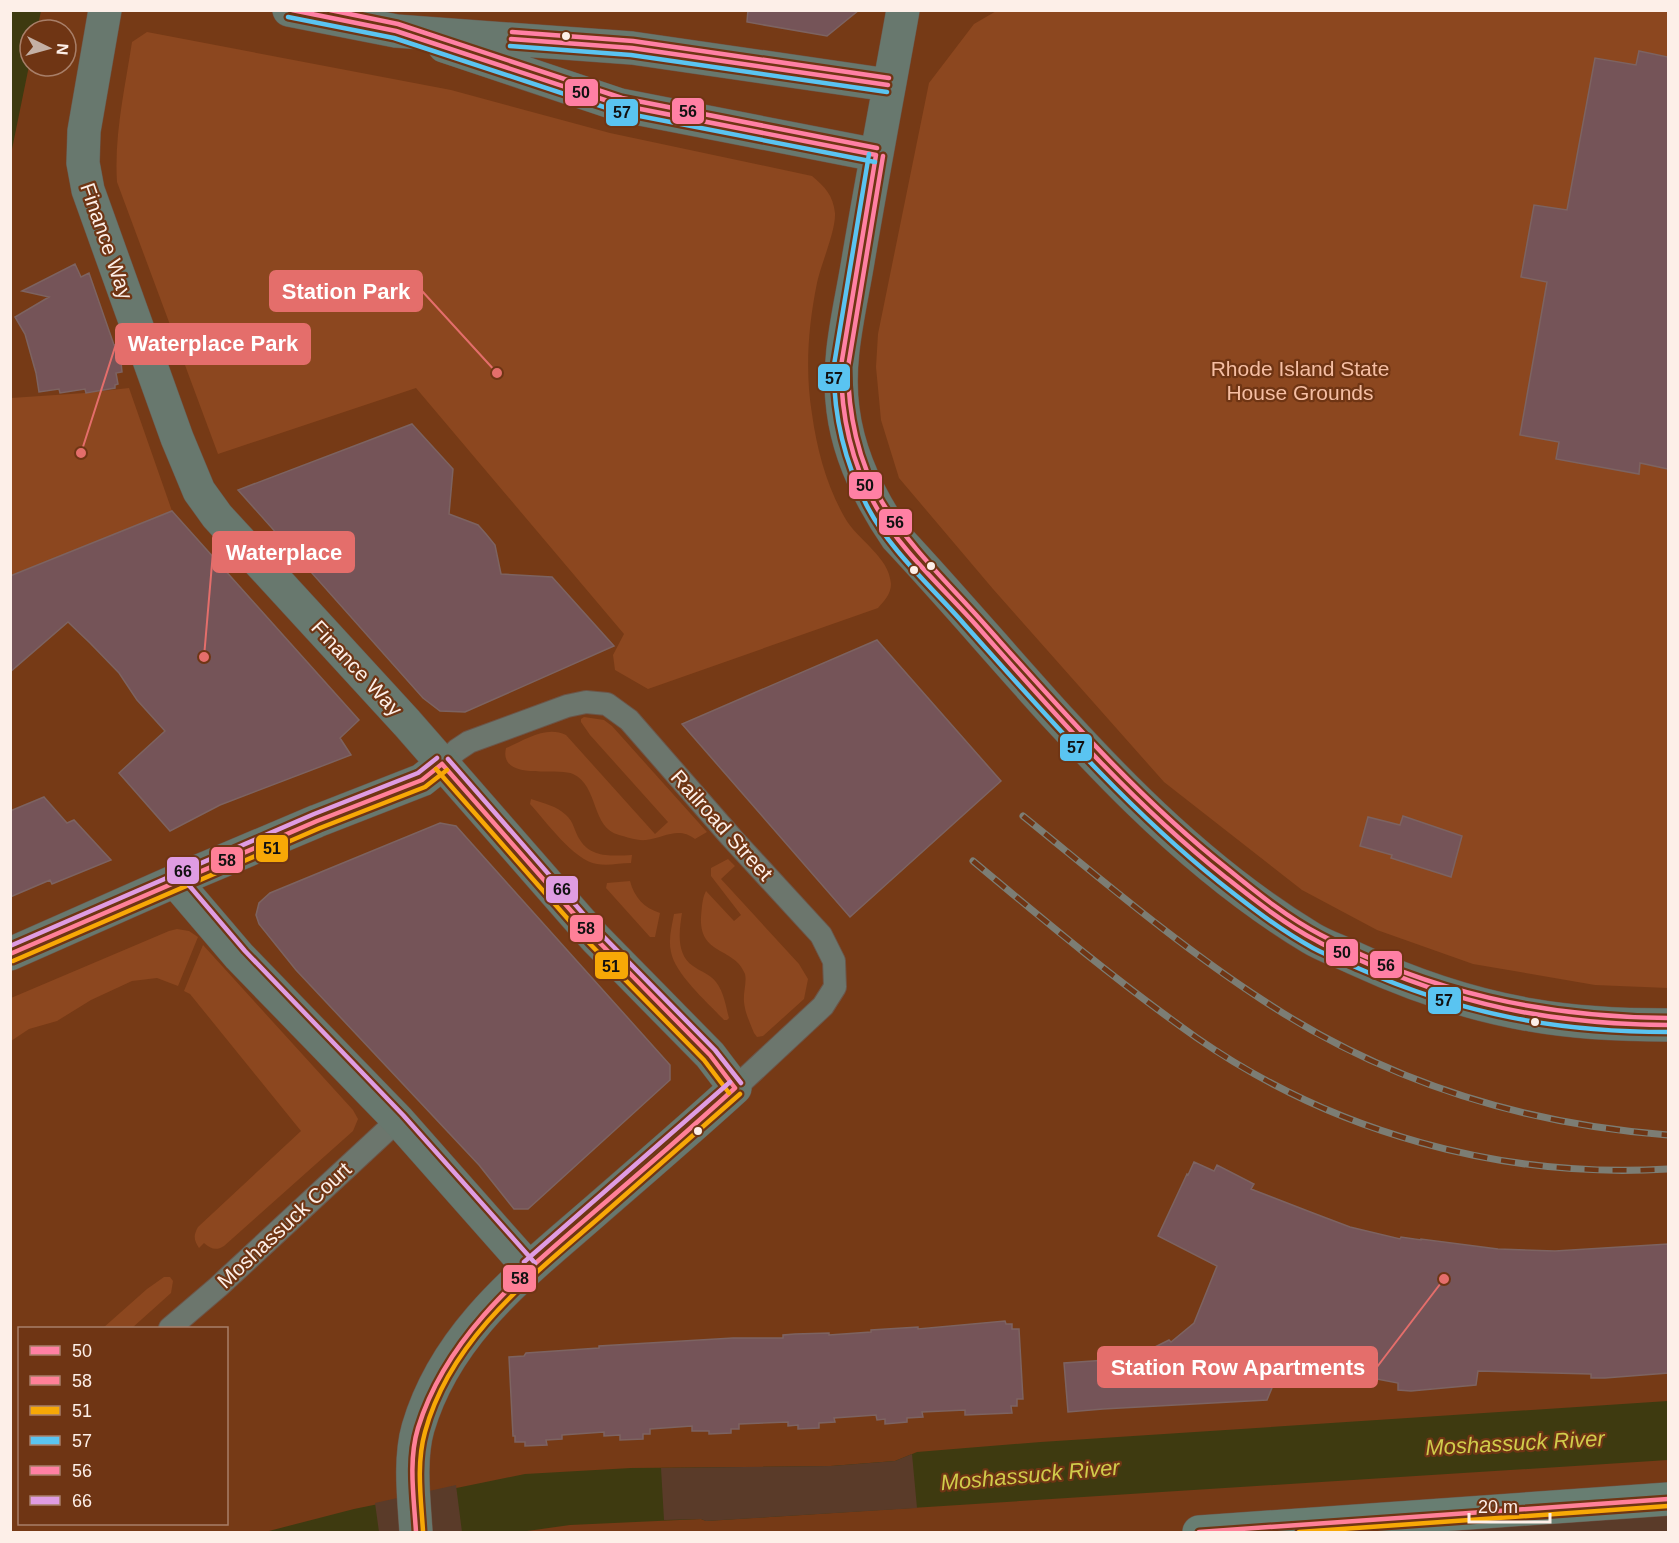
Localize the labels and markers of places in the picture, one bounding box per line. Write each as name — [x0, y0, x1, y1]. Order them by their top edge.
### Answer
unlabelled marker — [560, 30, 572, 42]
callout: Station Park — [270, 271, 422, 311]
callout: Waterplace Park — [116, 324, 310, 364]
callout: Waterplace — [213, 532, 354, 572]
unlabelled marker — [925, 560, 937, 572]
unlabelled marker — [908, 564, 920, 576]
unlabelled marker — [1529, 1016, 1541, 1028]
unlabelled marker — [692, 1125, 704, 1137]
callout: Station Row Apartments — [1098, 1347, 1377, 1387]

